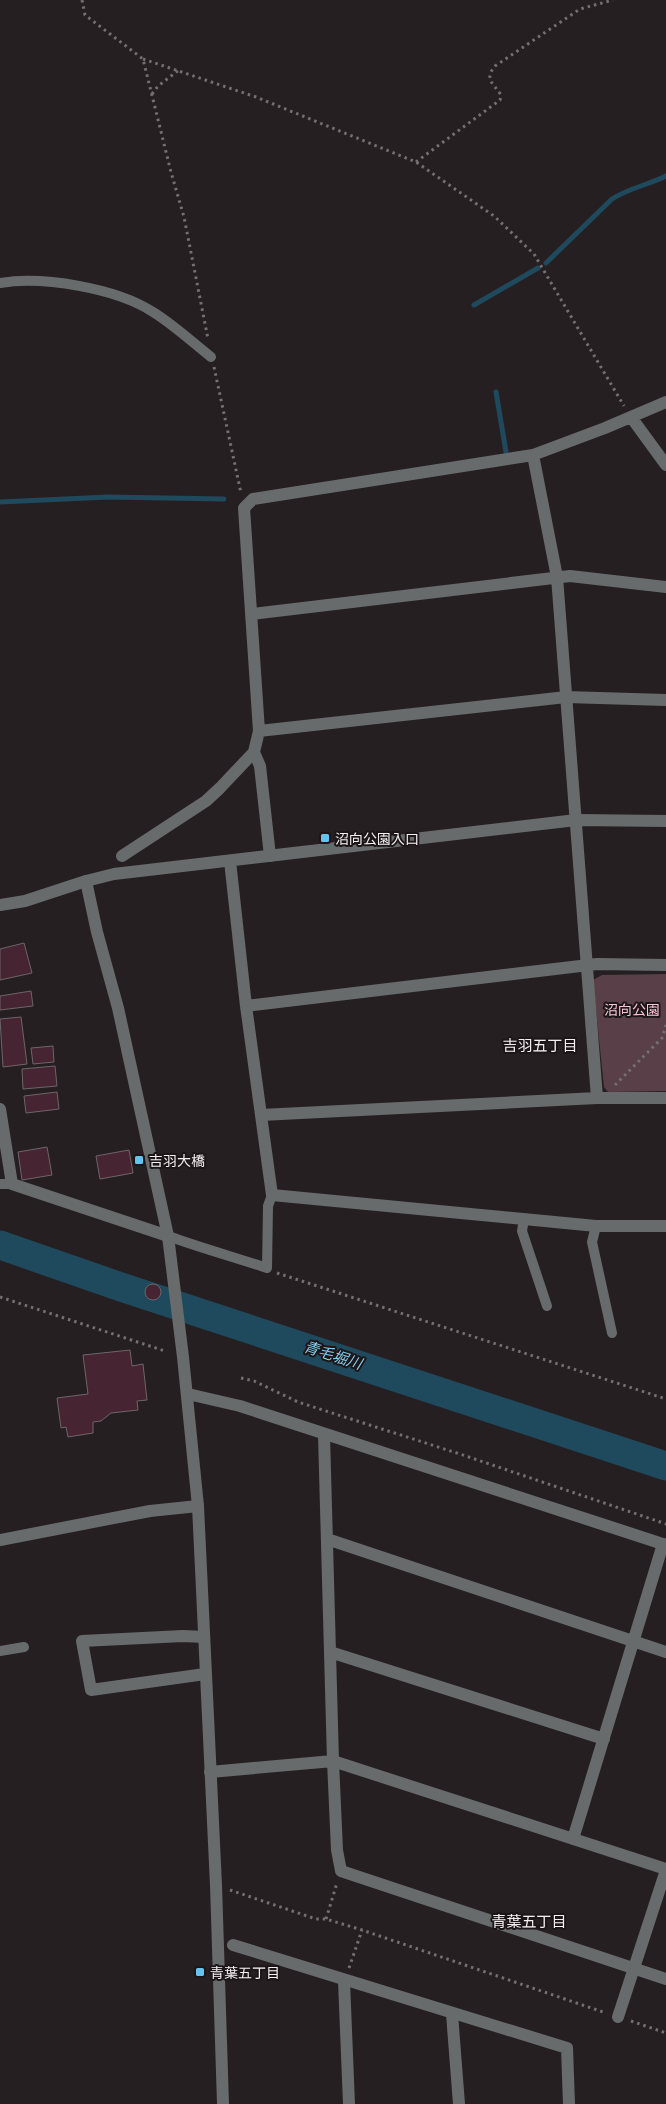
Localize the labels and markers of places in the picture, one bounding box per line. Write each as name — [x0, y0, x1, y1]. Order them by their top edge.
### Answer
place label: 沼向公園入口 — [335, 828, 419, 849]
marker: 沼向公園入口 — [319, 832, 331, 844]
place label: 吉羽大橋 — [149, 1150, 205, 1171]
marker: 吉羽大橋 — [133, 1154, 145, 1166]
place label: 青葉五丁目 — [210, 1962, 280, 1983]
marker: 青葉五丁目 — [194, 1966, 206, 1978]

